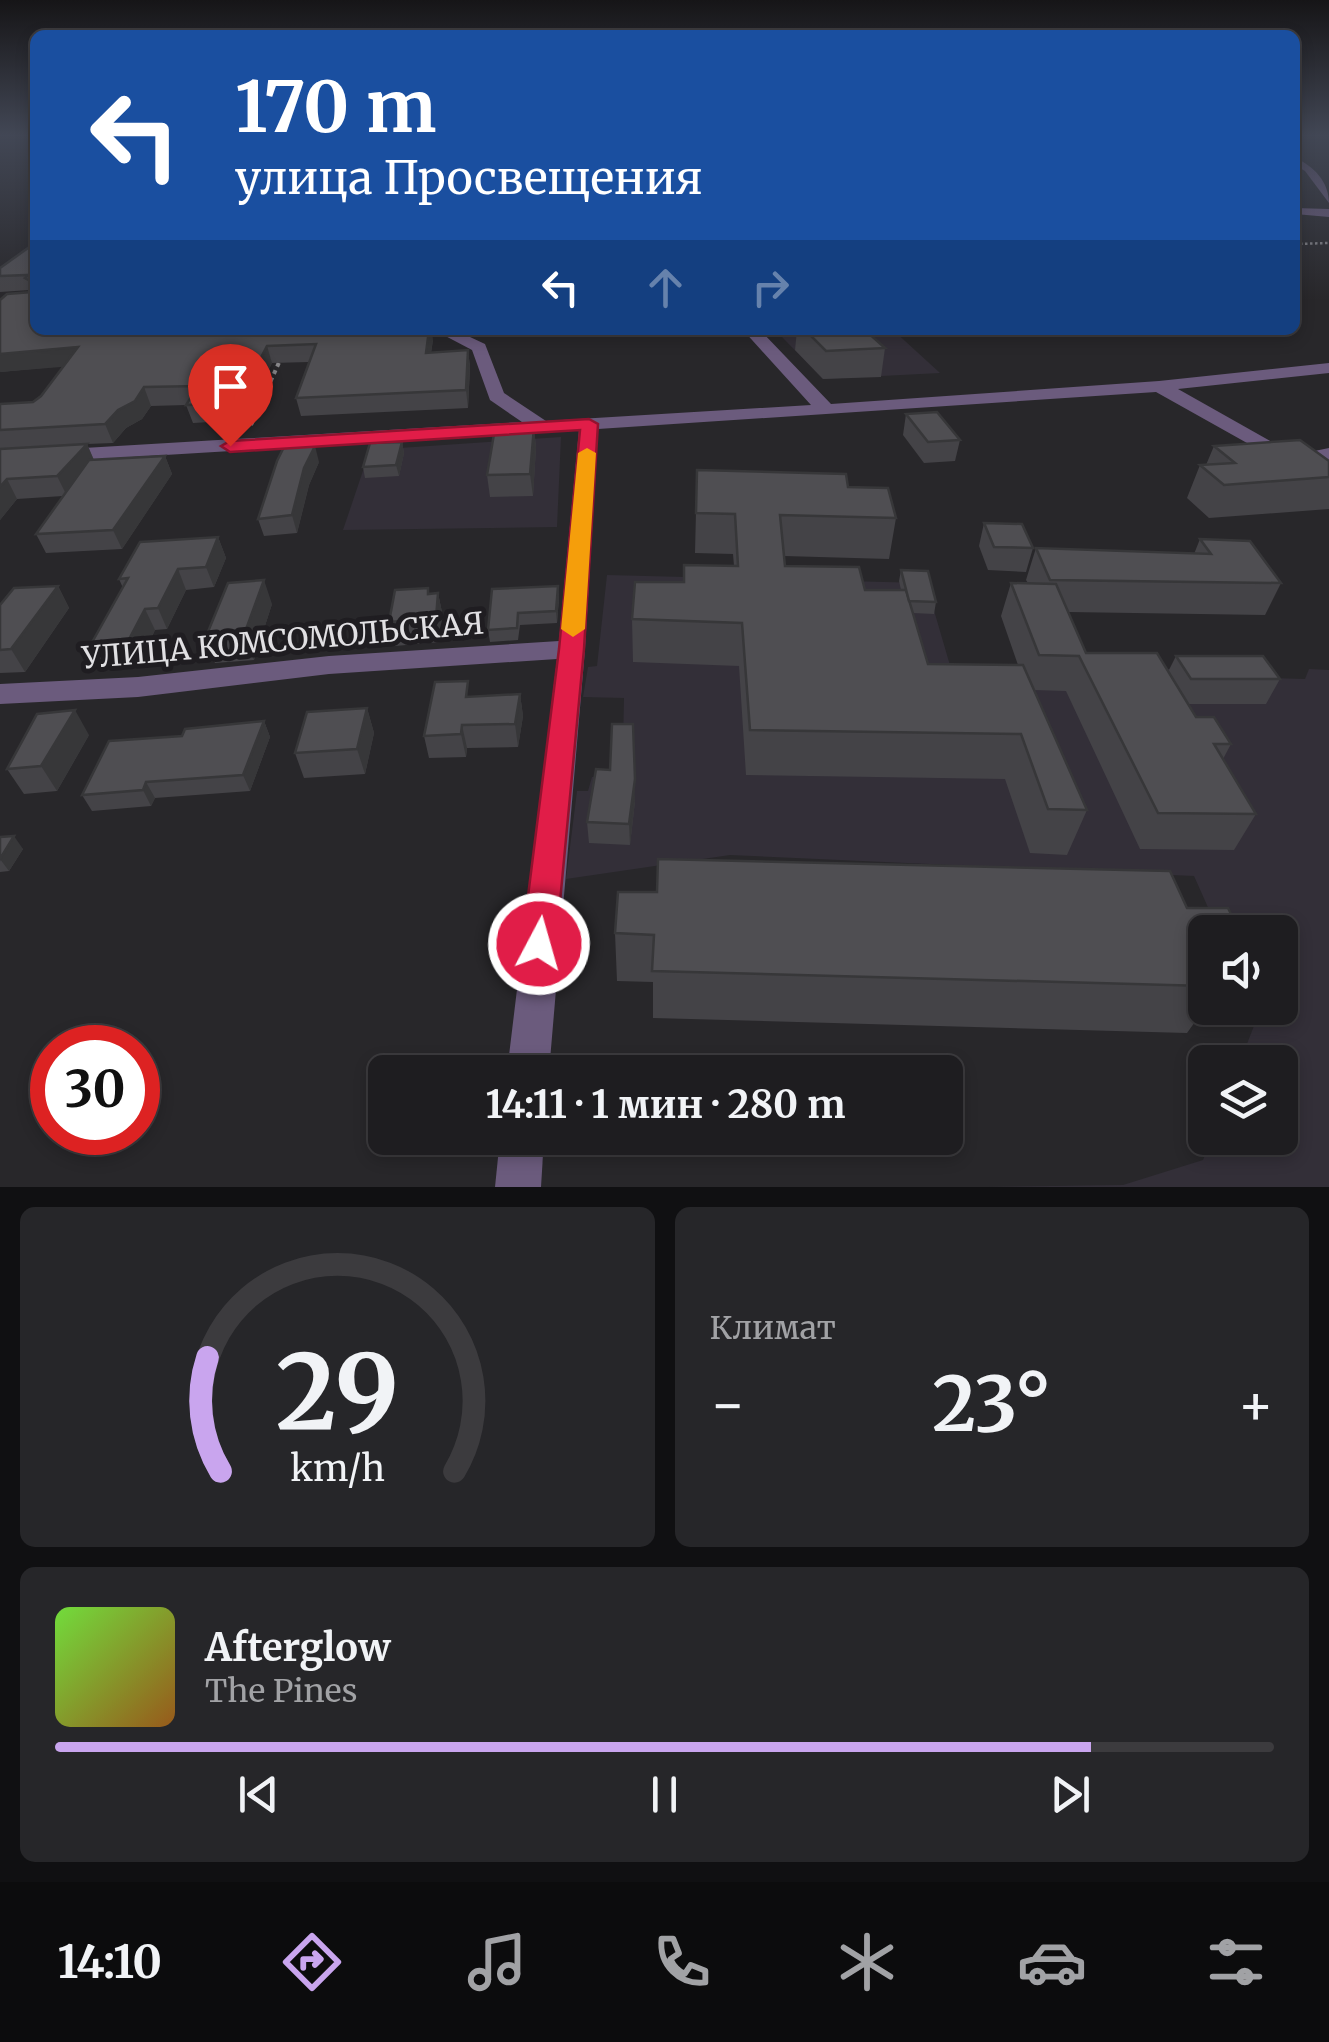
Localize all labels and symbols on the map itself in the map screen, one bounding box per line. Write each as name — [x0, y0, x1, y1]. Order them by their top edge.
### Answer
pin — [188, 344, 273, 447]
street label: УЛИЦА КОМСОМОЛЬСКАЯ — [79, 603, 486, 677]
position arrow — [487, 892, 591, 996]
speed limit sign: 30 — [30, 1025, 160, 1155]

